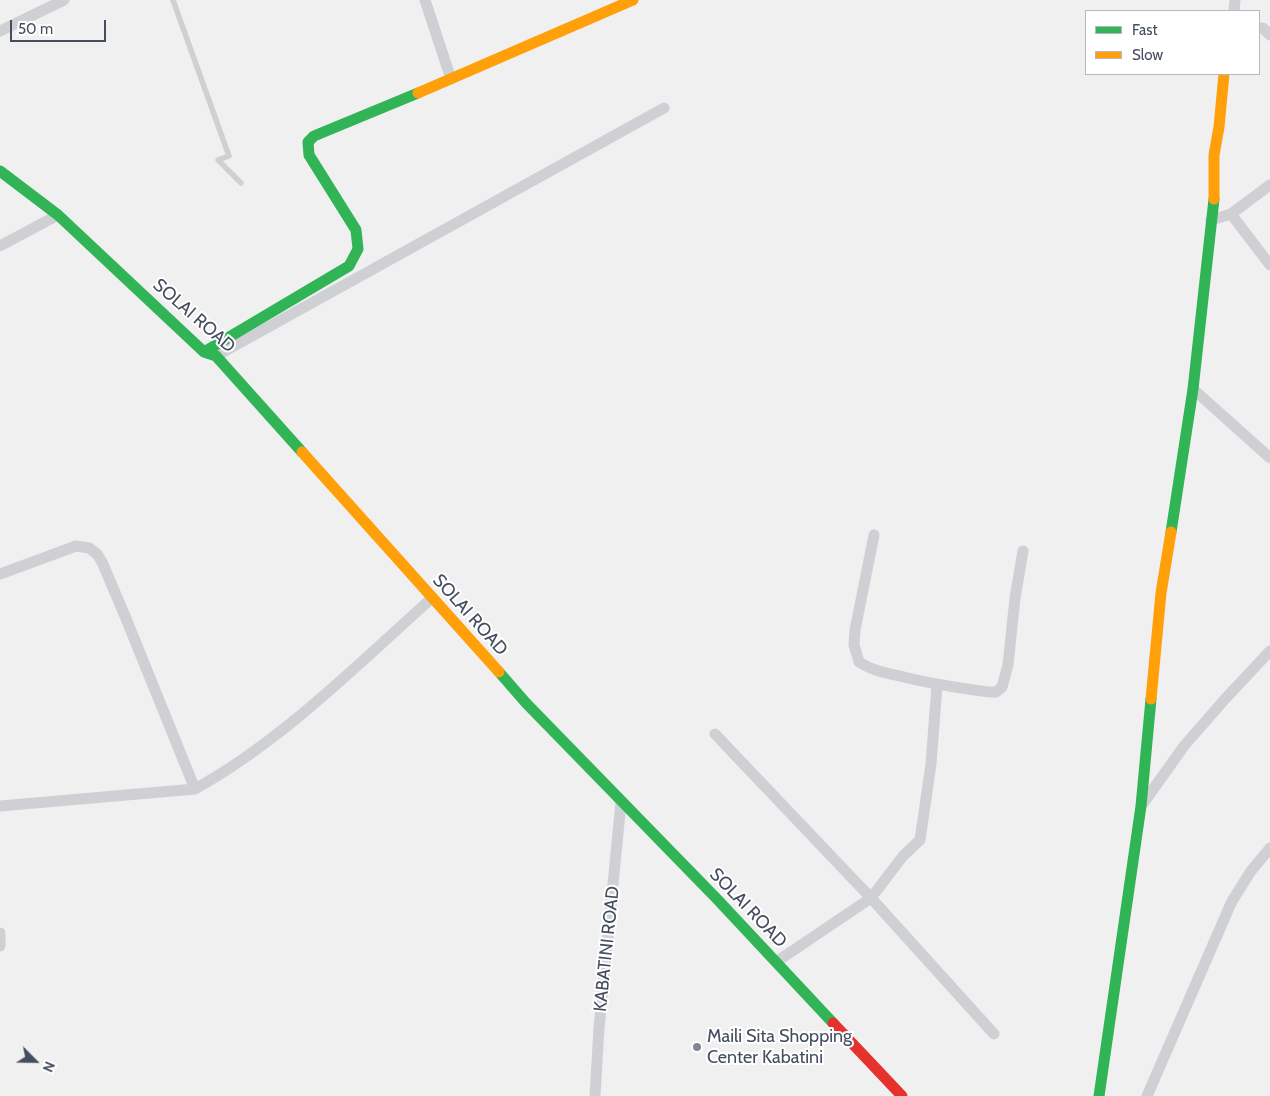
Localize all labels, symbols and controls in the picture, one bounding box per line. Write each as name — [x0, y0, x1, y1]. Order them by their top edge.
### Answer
scale bar — [12, 10, 109, 42]
legend — [1085, 10, 1260, 75]
text: 50 m — [18, 20, 53, 38]
text: Fast — [1132, 21, 1157, 39]
text: Slow — [1132, 46, 1163, 64]
street label: SOLAI ROAD — [148, 274, 240, 358]
street label: SOLAI ROAD — [428, 570, 512, 660]
street label: SOLAI ROAD — [705, 864, 791, 952]
street label: KABATINI ROAD — [590, 885, 624, 1013]
place label: Maili Sita Shopping Center Kabatini — [707, 1026, 852, 1068]
north arrow — [10, 1036, 60, 1086]
marker: Maili Sita Shopping Center Kabatini — [691, 1041, 703, 1053]
text: N — [39, 1059, 59, 1075]

